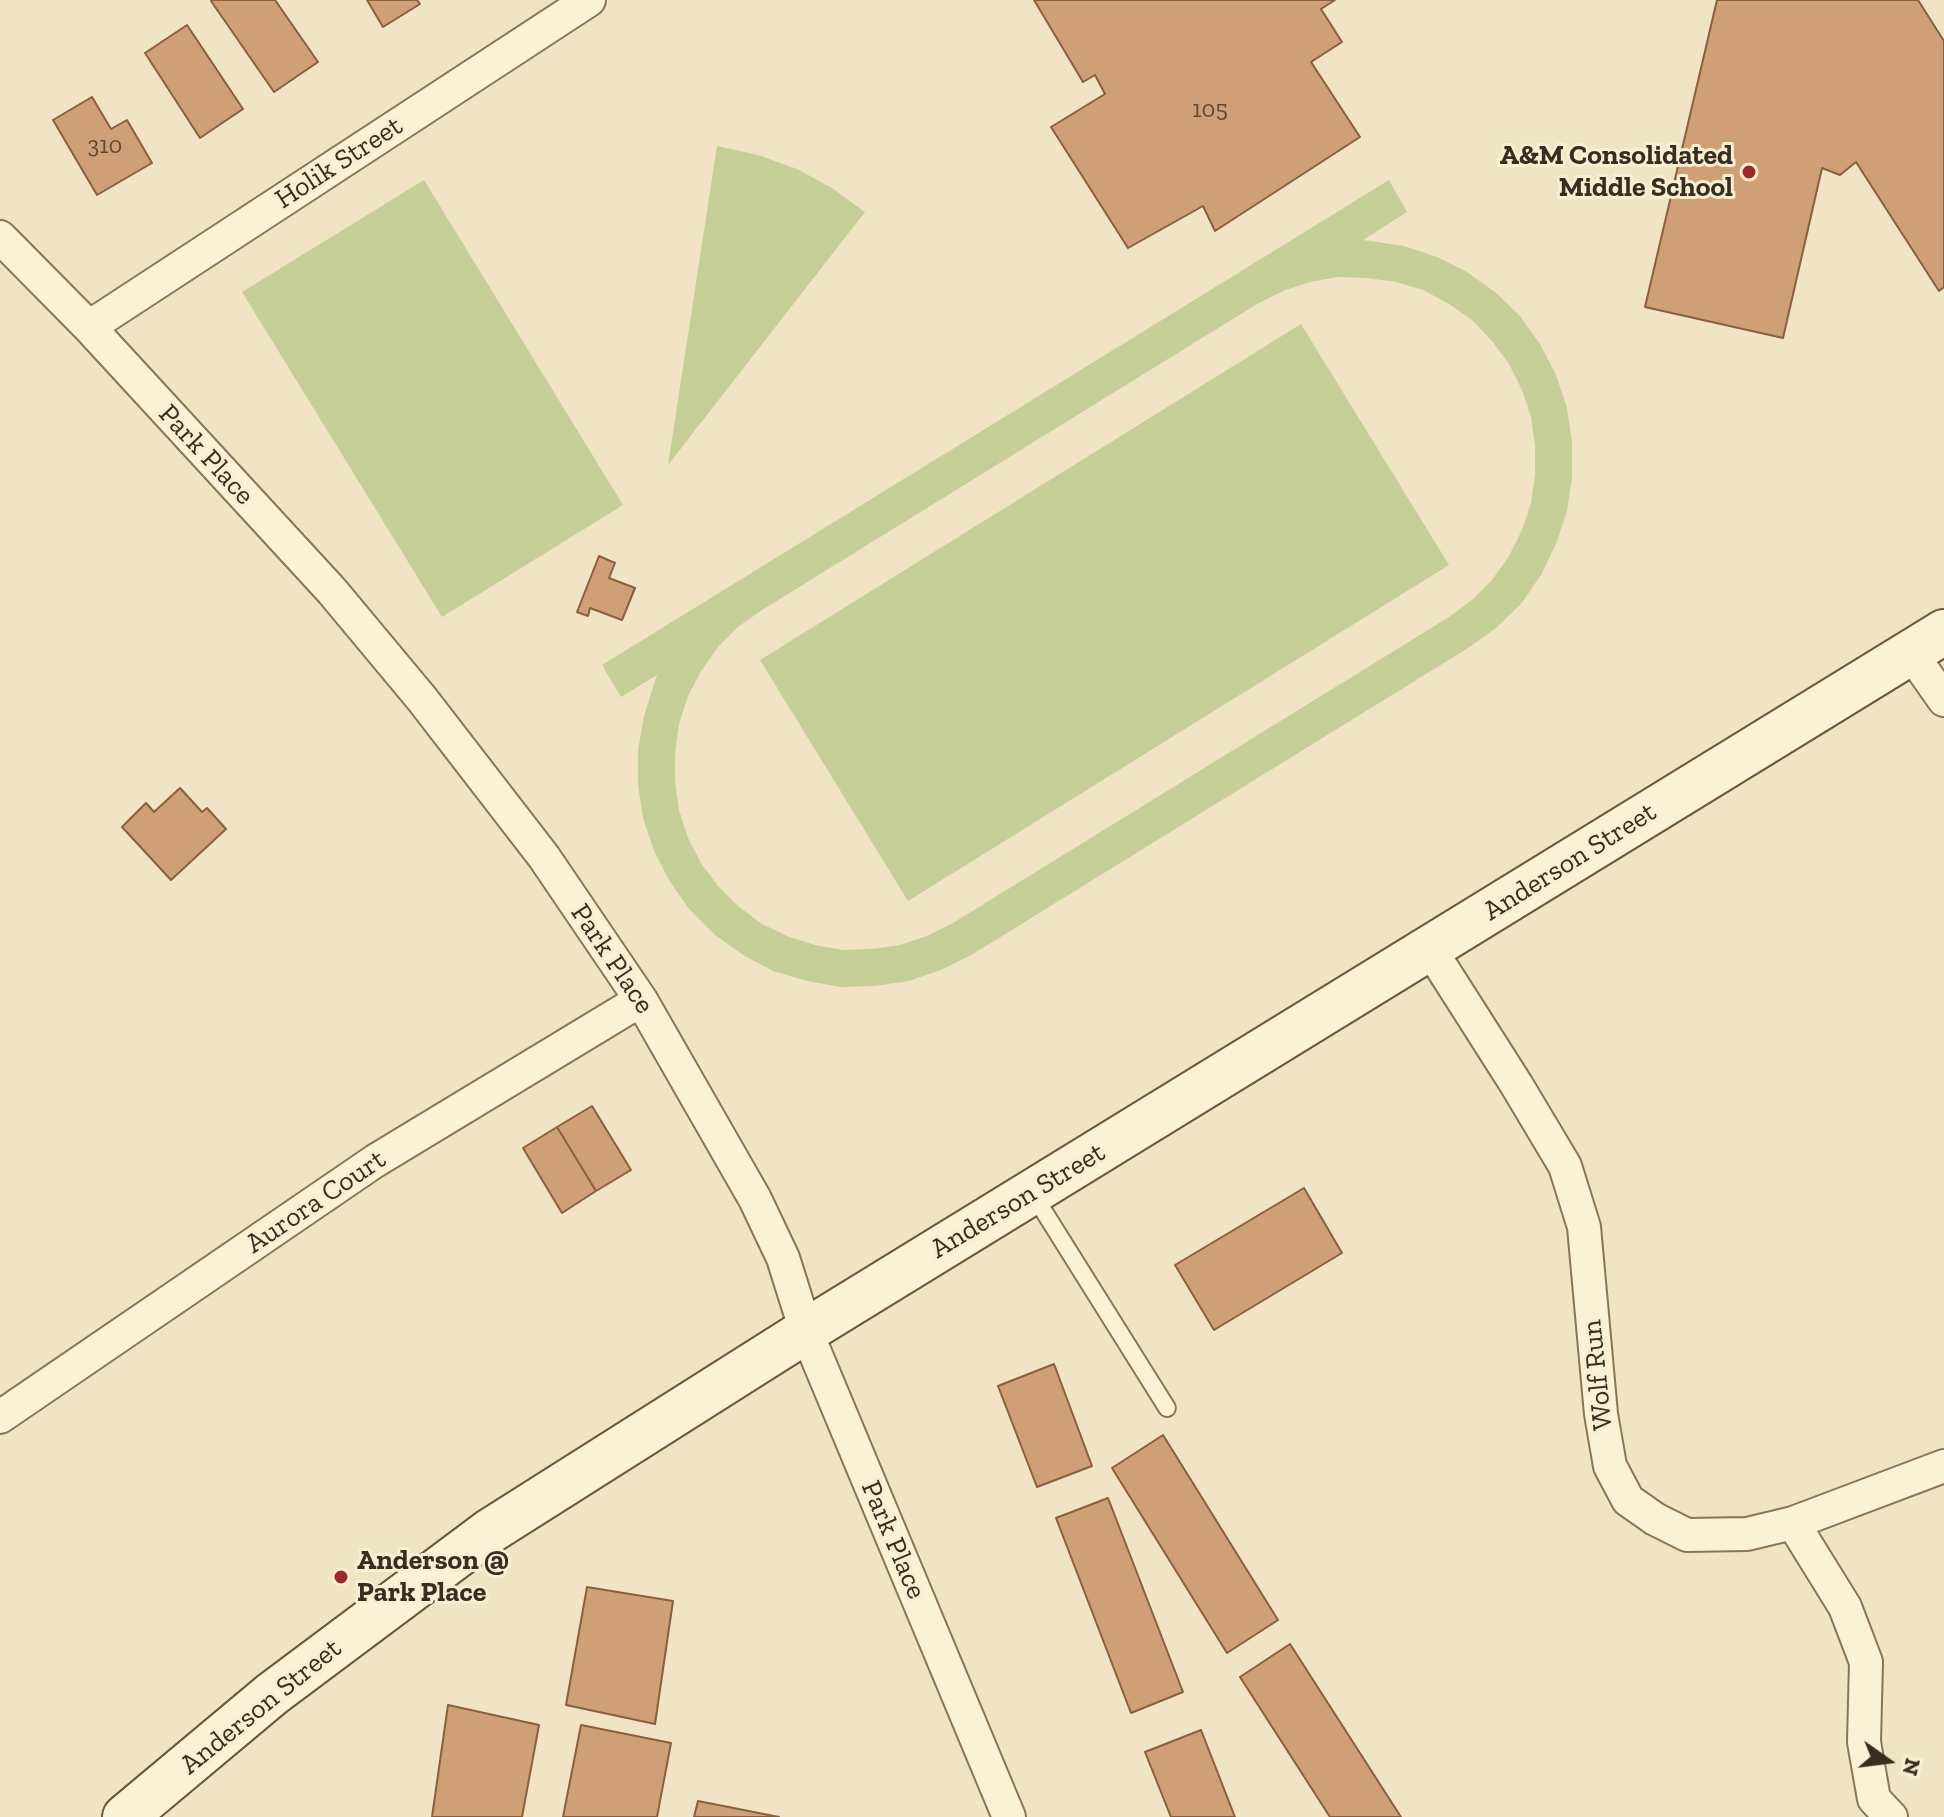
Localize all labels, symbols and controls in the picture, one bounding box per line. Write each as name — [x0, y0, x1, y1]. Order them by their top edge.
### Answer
house number: 105 — [1192, 96, 1228, 124]
street label: Holik Street — [269, 109, 409, 217]
house number: 310 — [88, 132, 122, 160]
place label: A&M Consolidated Middle School — [1500, 139, 1733, 205]
marker: A&M Consolidated Middle School — [1740, 163, 1758, 181]
street label: Park Place — [151, 398, 261, 512]
street label: Anderson Street — [1477, 795, 1663, 929]
street label: Park Place — [563, 898, 661, 1020]
street label: Anderson Street — [925, 1136, 1111, 1266]
street label: Aurora Court — [240, 1143, 392, 1261]
street label: Wolf Run — [1575, 1318, 1621, 1432]
street label: Park Place — [853, 1476, 933, 1604]
place label: Anderson @ Park Place — [357, 1544, 509, 1610]
marker: Anderson @ Park Place — [332, 1568, 350, 1586]
street label: Anderson Street — [174, 1632, 348, 1782]
north arrow — [1848, 1721, 1928, 1801]
text: N — [1897, 1756, 1927, 1778]

